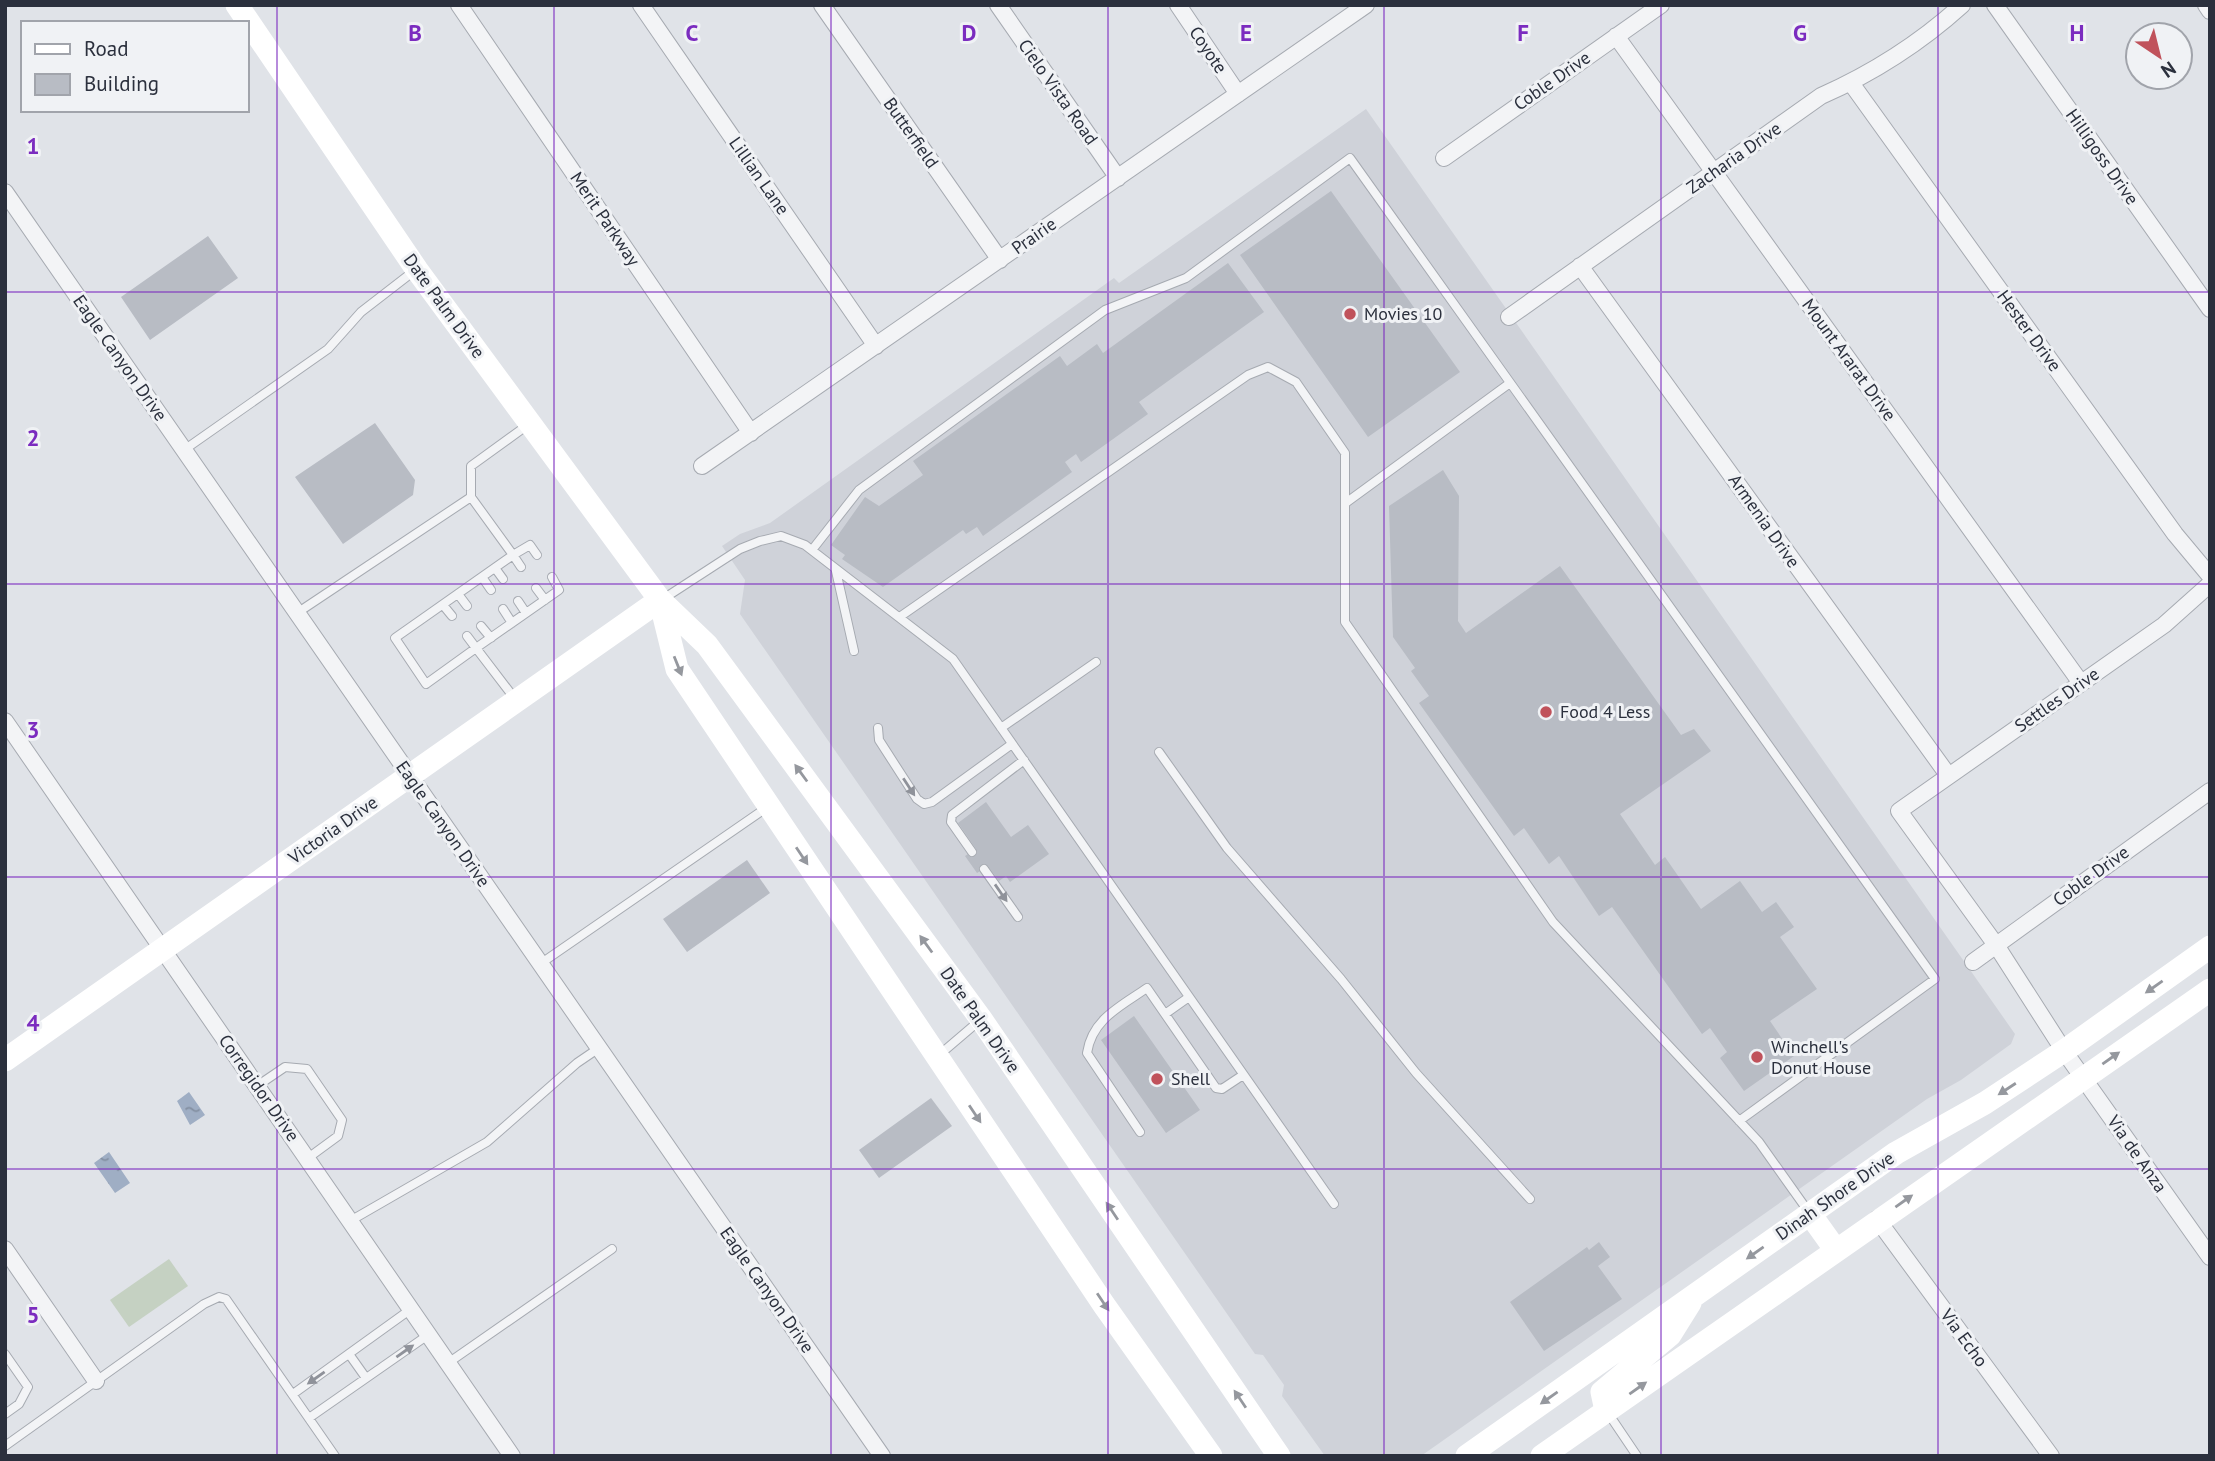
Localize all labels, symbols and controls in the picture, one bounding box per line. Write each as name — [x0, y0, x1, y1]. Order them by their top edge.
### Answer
text: B — [408, 18, 422, 47]
text: C — [686, 18, 699, 47]
text: D — [962, 18, 976, 47]
text: E — [1240, 18, 1252, 47]
text: F — [1517, 18, 1529, 47]
text: G — [1793, 18, 1807, 47]
text: H — [2070, 18, 2084, 47]
legend — [21, 21, 248, 112]
north arrow — [2124, 21, 2194, 91]
street label: Coyote — [1184, 22, 1232, 78]
street label: Cielo Vista Road — [1013, 34, 1103, 149]
text: Road — [84, 35, 128, 62]
street label: Coble Drive — [1509, 46, 1595, 115]
text: N — [2157, 57, 2181, 83]
text: Building — [84, 70, 159, 97]
street label: Butterfield — [879, 93, 944, 173]
street label: Hilligoss Drive — [2061, 104, 2144, 209]
street label: Zacharia Drive — [1682, 117, 1785, 199]
text: 1 — [26, 131, 40, 160]
street label: Lillian Lane — [724, 132, 795, 219]
street label: Merit Parkway — [565, 167, 646, 271]
street label: Prairie — [1007, 212, 1061, 259]
street label: Date Palm Drive — [399, 249, 490, 363]
street label: Hester Drive — [1992, 285, 2067, 376]
street label: Eagle Canyon Drive — [68, 290, 173, 425]
street label: Mount Ararat Drive — [1797, 294, 1902, 425]
place label: Movies 10 — [1364, 302, 1443, 325]
marker: Movies 10 — [1342, 306, 1358, 322]
text: 2 — [26, 423, 40, 452]
street label: Armenia Drive — [1724, 469, 1805, 572]
one-way arrow — [673, 656, 684, 677]
street label: Settles Drive — [2010, 662, 2103, 737]
place label: Food 4 Less — [1560, 700, 1650, 723]
marker: Food 4 Less — [1538, 704, 1554, 720]
text: 3 — [26, 715, 40, 744]
street label: Eagle Canyon Drive — [391, 756, 496, 891]
one-way arrow — [794, 764, 808, 782]
one-way arrow — [903, 778, 916, 797]
street label: Victoria Drive — [283, 790, 382, 869]
street label: Coble Drive — [2048, 840, 2133, 911]
one-way arrow — [796, 846, 809, 866]
one-way arrow — [994, 884, 1008, 902]
one-way arrow — [919, 935, 933, 953]
street label: Date Palm Drive — [935, 962, 1025, 1077]
one-way arrow — [2145, 980, 2163, 994]
text: 4 — [26, 1008, 40, 1037]
street label: Corregidor Drive — [214, 1030, 305, 1146]
place label: Winchell's Donut House — [1771, 1035, 1871, 1079]
marker: Winchell's Donut House — [1749, 1049, 1765, 1065]
one-way arrow — [2101, 1051, 2121, 1064]
place label: Shell — [1171, 1067, 1211, 1090]
marker: Shell — [1149, 1071, 1165, 1087]
one-way arrow — [1997, 1082, 2016, 1095]
one-way arrow — [968, 1105, 982, 1123]
street label: Via de Anza — [2102, 1110, 2172, 1197]
street label: Dinah Shore Drive — [1771, 1146, 1898, 1245]
one-way arrow — [1895, 1194, 1913, 1208]
one-way arrow — [1105, 1202, 1119, 1220]
street label: Eagle Canyon Drive — [715, 1222, 820, 1357]
one-way arrow — [1746, 1246, 1764, 1260]
one-way arrow — [1096, 1293, 1109, 1312]
text: 5 — [26, 1300, 40, 1329]
street label: Via Echo — [1935, 1303, 1993, 1371]
one-way arrow — [396, 1344, 414, 1358]
one-way arrow — [307, 1371, 325, 1385]
one-way arrow — [1629, 1381, 1647, 1395]
one-way arrow — [1233, 1390, 1247, 1408]
one-way arrow — [1540, 1391, 1558, 1405]

